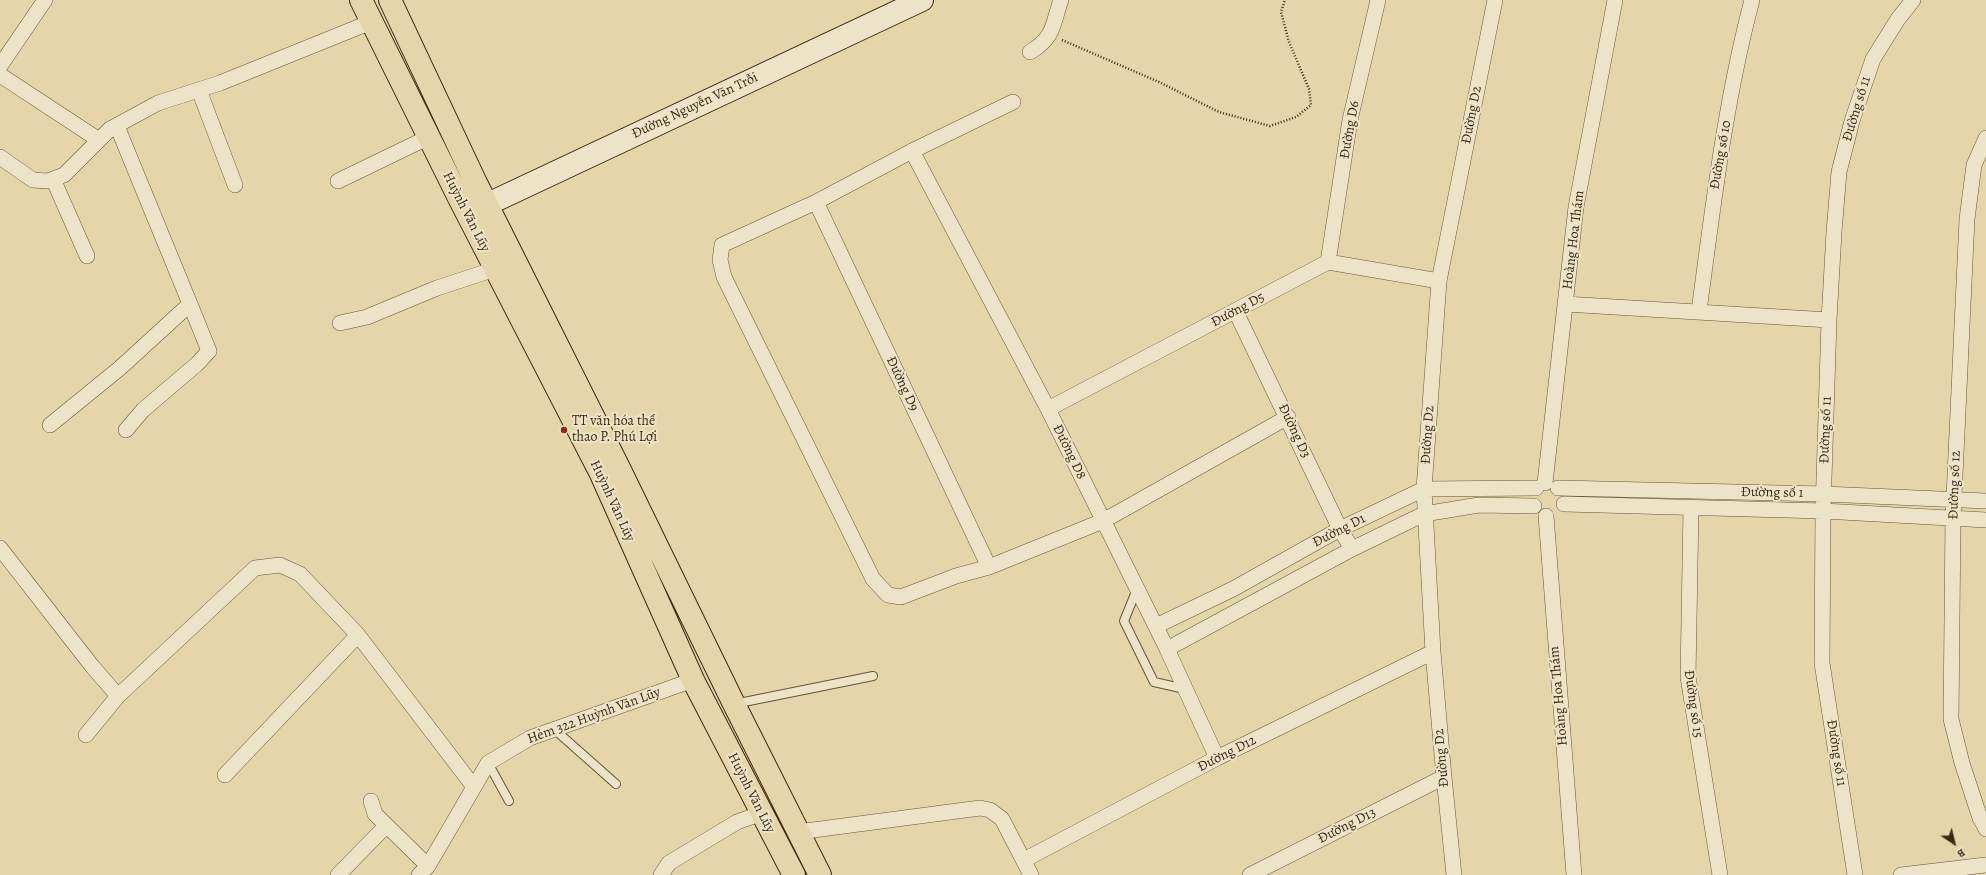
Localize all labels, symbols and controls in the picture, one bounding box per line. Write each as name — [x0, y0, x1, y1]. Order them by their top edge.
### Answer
street label: Đường Nguyễn Văn Trỗi — [629, 69, 761, 143]
street label: Đường số 11 — [1839, 74, 1875, 144]
street label: Đường D2 — [1458, 84, 1486, 146]
street label: Đường D6 — [1337, 100, 1363, 160]
street label: Đường số 10 — [1707, 119, 1735, 191]
street label: Huỳnh Văn Lũy — [439, 169, 493, 255]
street label: Hoàng Hoa Thám — [1560, 189, 1588, 291]
street label: Đường D5 — [1208, 289, 1268, 331]
street label: Đường D9 — [882, 354, 922, 414]
street label: Đường số 11 — [1816, 396, 1836, 464]
street label: Đường D3 — [1274, 401, 1314, 461]
street label: Đường D2 — [1418, 405, 1438, 465]
place label: TT văn hóa thể thao P. Phú Lợi — [572, 414, 657, 446]
street label: Đường D8 — [1049, 422, 1089, 482]
marker: TT văn hóa thể thao P. Phú Lợi — [559, 425, 569, 435]
street label: Đường số 12 — [1945, 450, 1965, 520]
street label: Huỳnh Văn Lũy — [586, 458, 638, 544]
street label: Đường số 1 — [1741, 484, 1803, 502]
street label: Đường D1 — [1310, 511, 1368, 551]
street label: Hoàng Hoa Thám — [1546, 646, 1572, 746]
street label: Đường số 15 — [1680, 669, 1706, 739]
street label: Hẻm 322 Huỳnh Văn Lũy — [525, 684, 663, 748]
street label: Đường số 11 — [1822, 718, 1850, 788]
street label: Đường D2 — [1431, 728, 1453, 788]
street label: Đường D12 — [1195, 732, 1259, 776]
street label: Huỳnh Văn Lũy — [724, 750, 778, 836]
street label: Đường D13 — [1315, 804, 1379, 848]
north arrow — [1934, 823, 1974, 863]
text: B — [1954, 845, 1968, 861]

